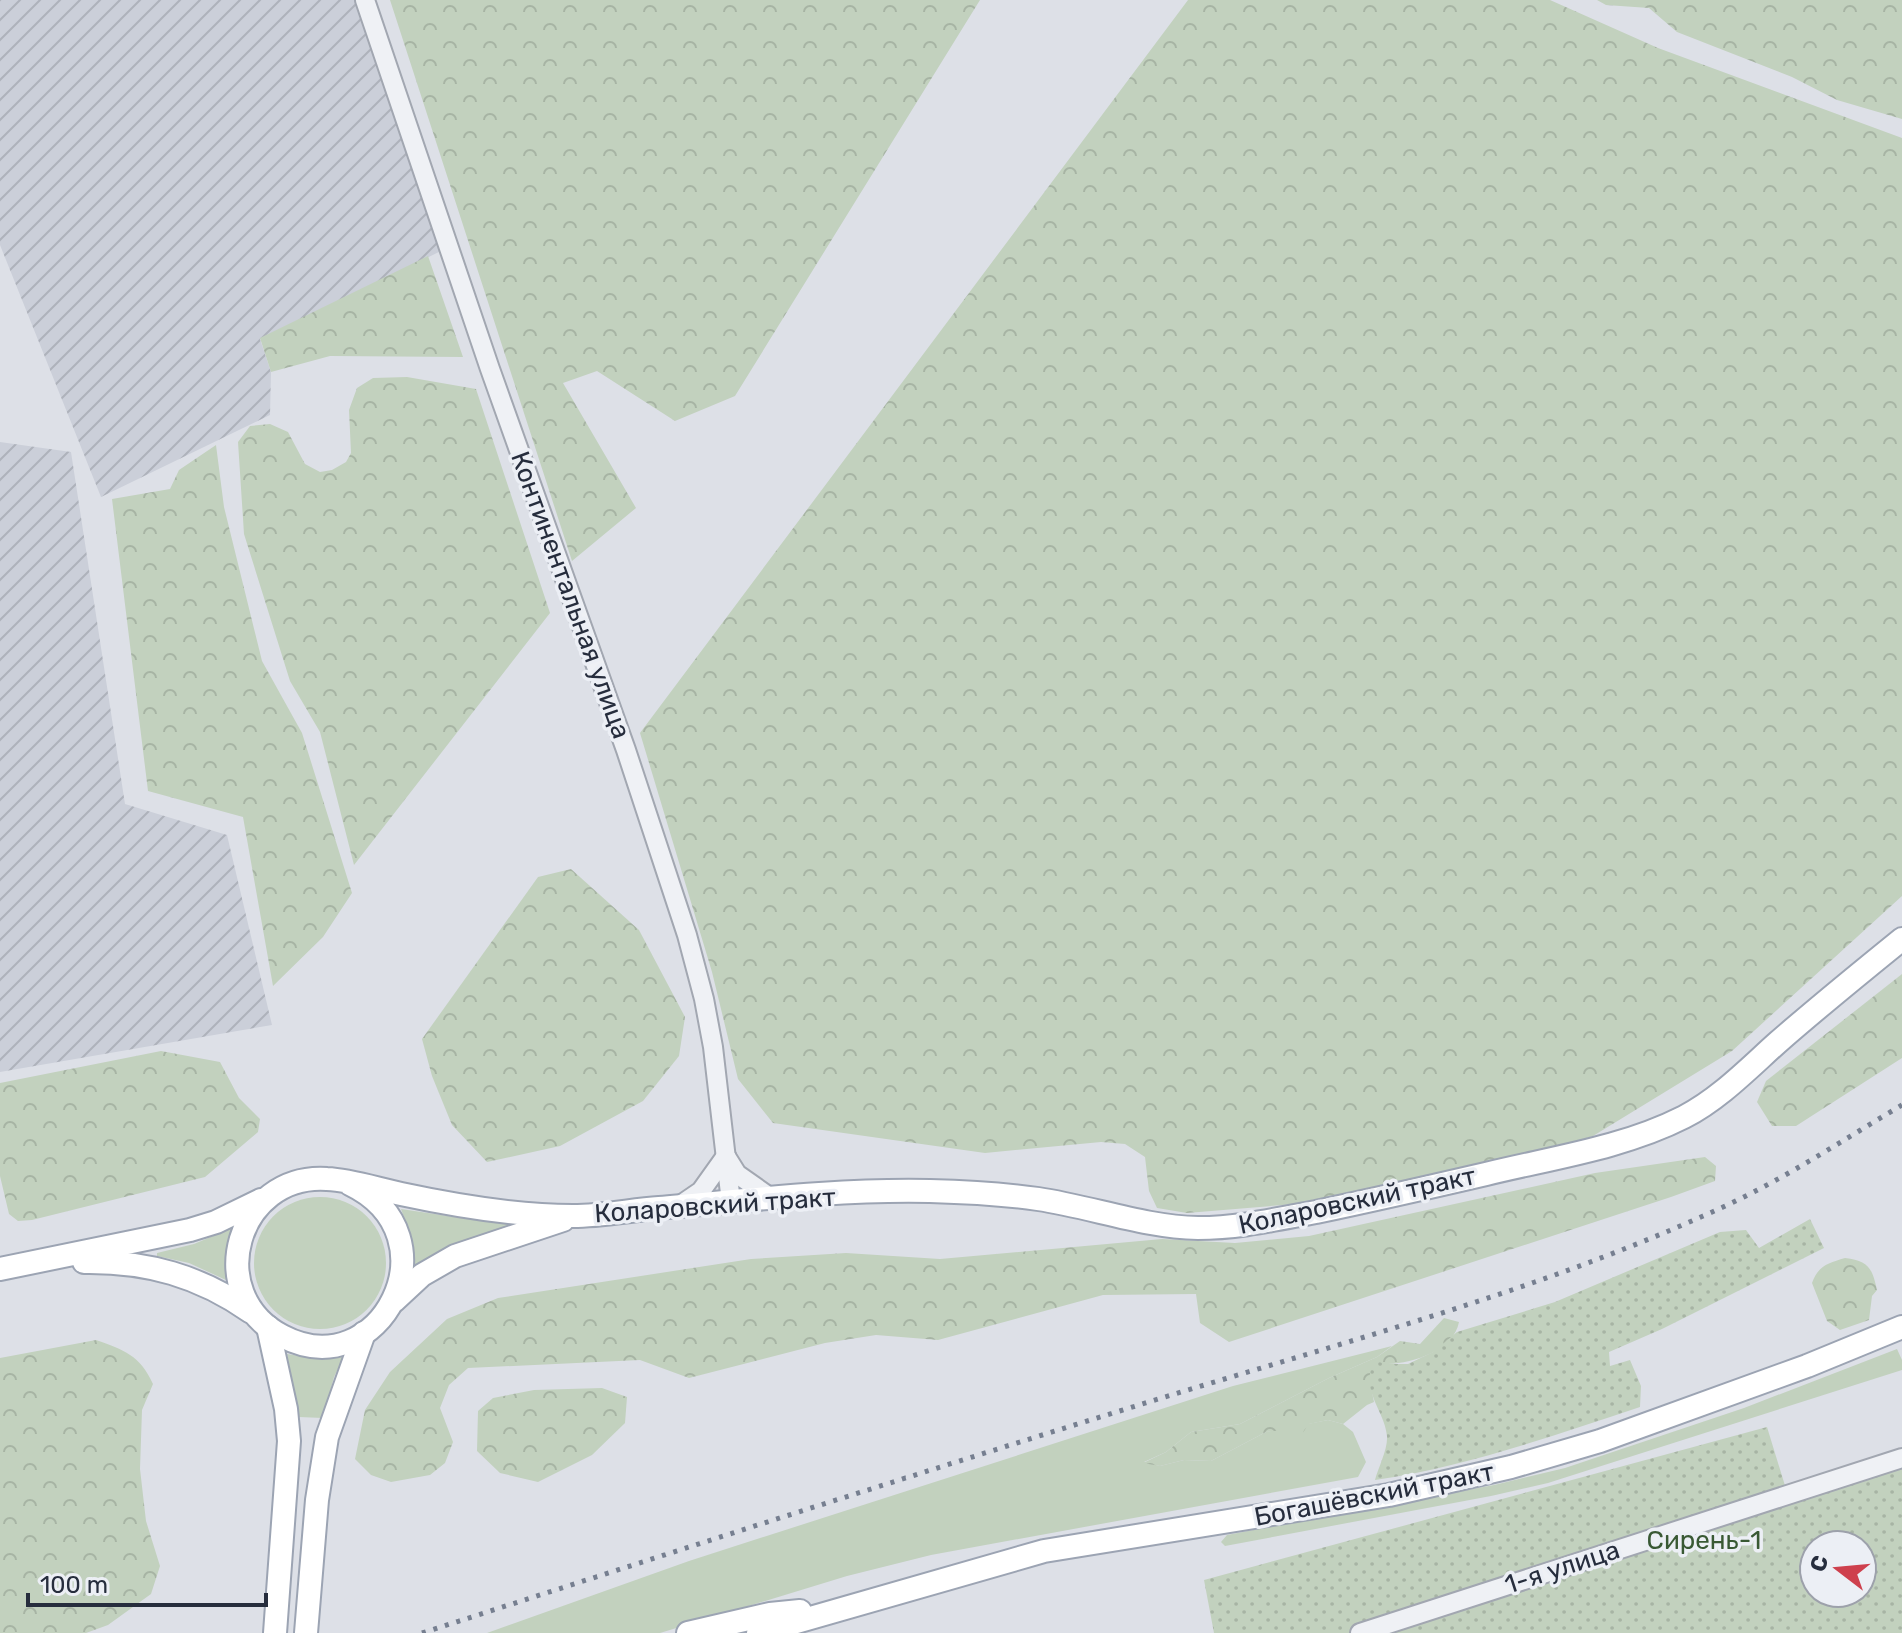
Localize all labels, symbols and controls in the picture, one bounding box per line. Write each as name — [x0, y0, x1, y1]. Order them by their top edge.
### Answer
street label: Континентальная улица — [504, 447, 637, 743]
street label: Коларовский тракт — [1236, 1160, 1479, 1241]
street label: Коларовский тракт — [593, 1182, 837, 1229]
street label: Богашёвский тракт — [1252, 1456, 1497, 1533]
park label: Сирень-1 — [1647, 1525, 1761, 1556]
north arrow — [1798, 1529, 1878, 1609]
street label: 1-я улица — [1501, 1534, 1624, 1601]
text: С — [1804, 1552, 1834, 1575]
scale bar — [28, 1557, 266, 1607]
text: 100 m — [40, 1571, 108, 1599]

